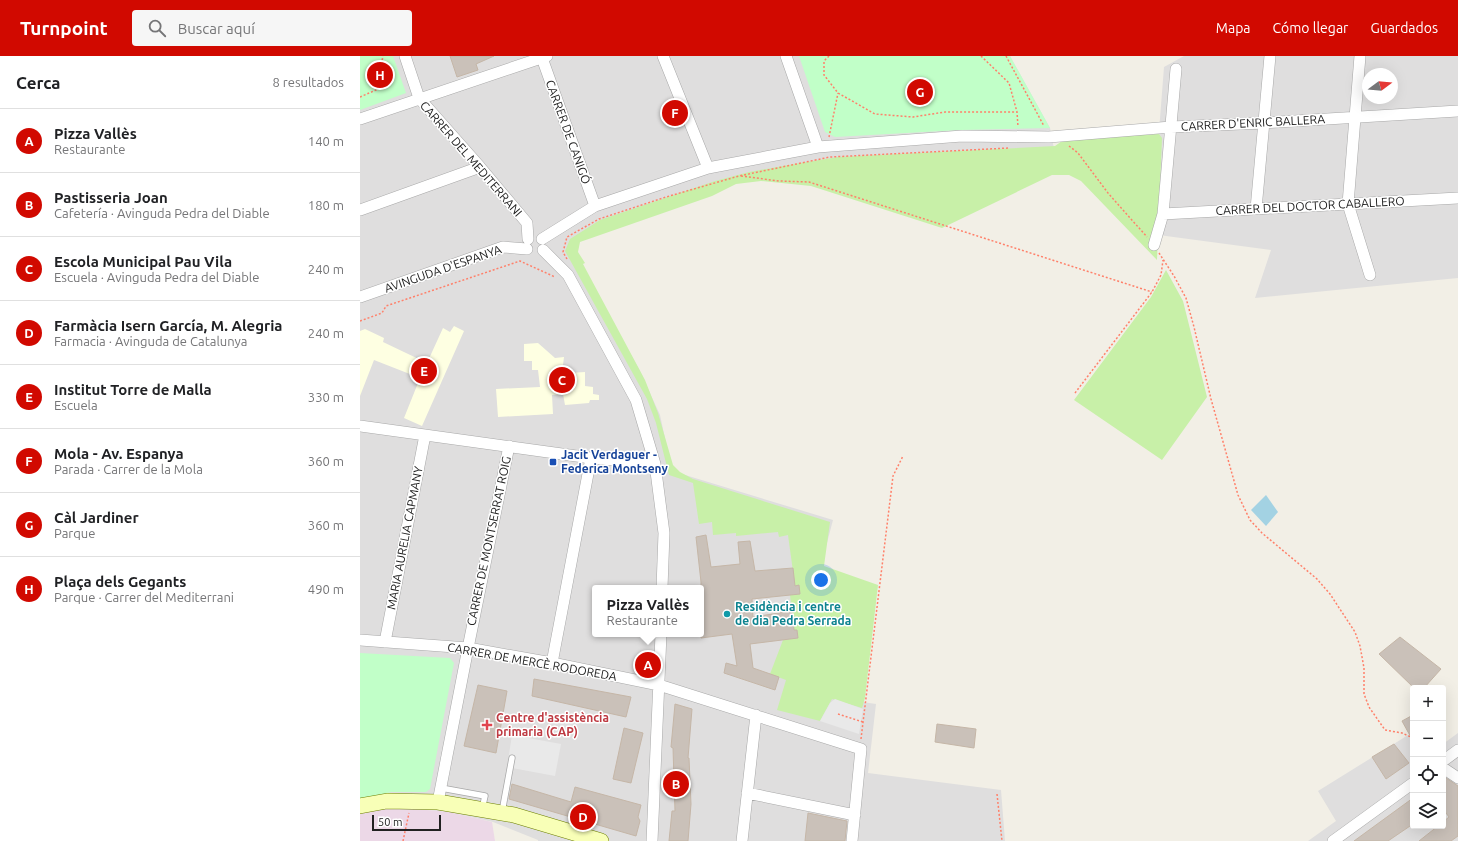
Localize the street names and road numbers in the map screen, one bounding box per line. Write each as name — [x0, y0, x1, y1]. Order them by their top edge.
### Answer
street label: CARRER DE CANIGÓ — [544, 78, 593, 186]
street label: CARRER DEL MEDITERRANI — [418, 98, 525, 219]
street label: CARRER D'ENRIC BALLERA — [1180, 112, 1326, 133]
street label: CARRER DEL DOCTOR CABALLERO — [1215, 194, 1405, 217]
street label: AVINGUDA D'ESPANYA — [383, 242, 503, 295]
street label: CARRER DE MONTSERRAT ROIG — [464, 455, 513, 627]
street label: MARIA AURELIA CAPMANY — [384, 465, 425, 611]
street label: CARRER DE MERCÈ RODOREDA — [446, 640, 618, 683]

